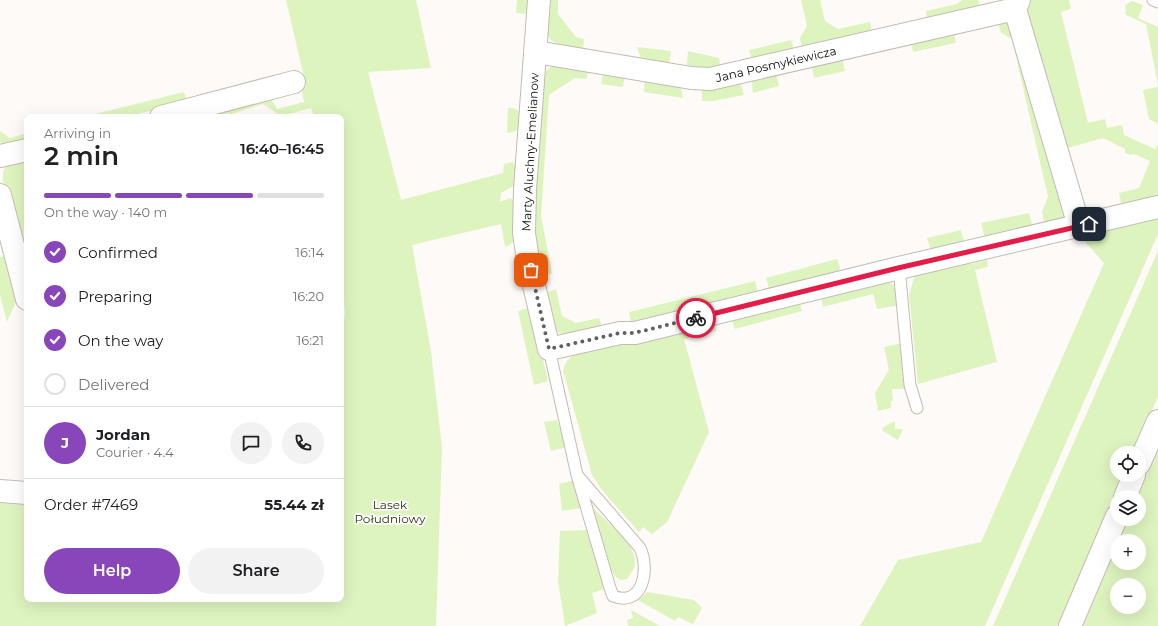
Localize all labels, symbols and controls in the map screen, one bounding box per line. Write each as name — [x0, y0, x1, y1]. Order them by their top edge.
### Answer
street label: Jana Posmykiewicza — [713, 43, 838, 85]
street label: Marty Aluchny-Emelianow — [518, 72, 542, 232]
text: Arriving in — [44, 125, 111, 141]
text: 16:40–16:45 — [240, 139, 324, 158]
text: 2 min — [44, 140, 119, 172]
text: On the way · 140 m — [44, 204, 167, 220]
pin — [1072, 207, 1106, 241]
icon: home — [1078, 213, 1100, 235]
icon: check — [44, 241, 66, 263]
text: Confirmed — [78, 243, 158, 262]
text: 16:14 — [295, 244, 324, 260]
pin — [514, 253, 548, 287]
icon: bag — [520, 259, 542, 281]
icon: check — [44, 285, 66, 307]
text: Preparing — [78, 287, 153, 306]
text: 16:20 — [293, 288, 324, 304]
courier — [676, 298, 716, 338]
icon: bike — [685, 307, 707, 329]
icon: check — [44, 329, 66, 351]
text: On the way — [78, 331, 163, 350]
text: 16:21 — [297, 332, 324, 348]
text: Delivered — [78, 375, 150, 394]
button: chat — [230, 422, 272, 464]
button: phone — [282, 422, 324, 464]
text: Jordan — [96, 425, 150, 444]
text: J — [61, 433, 69, 452]
text: Courier · 4.4 — [96, 444, 174, 460]
map controls — [1110, 446, 1146, 614]
button: locate — [1110, 446, 1146, 482]
button: layers — [1110, 490, 1146, 526]
text: Order #7469 — [44, 495, 138, 514]
text: 55.44 zł — [264, 495, 324, 514]
park label: Lasek Południowy — [354, 497, 426, 526]
button: + — [1110, 534, 1146, 570]
button: Help — [44, 548, 180, 594]
button: Share — [188, 548, 324, 594]
button: − — [1110, 578, 1146, 614]

